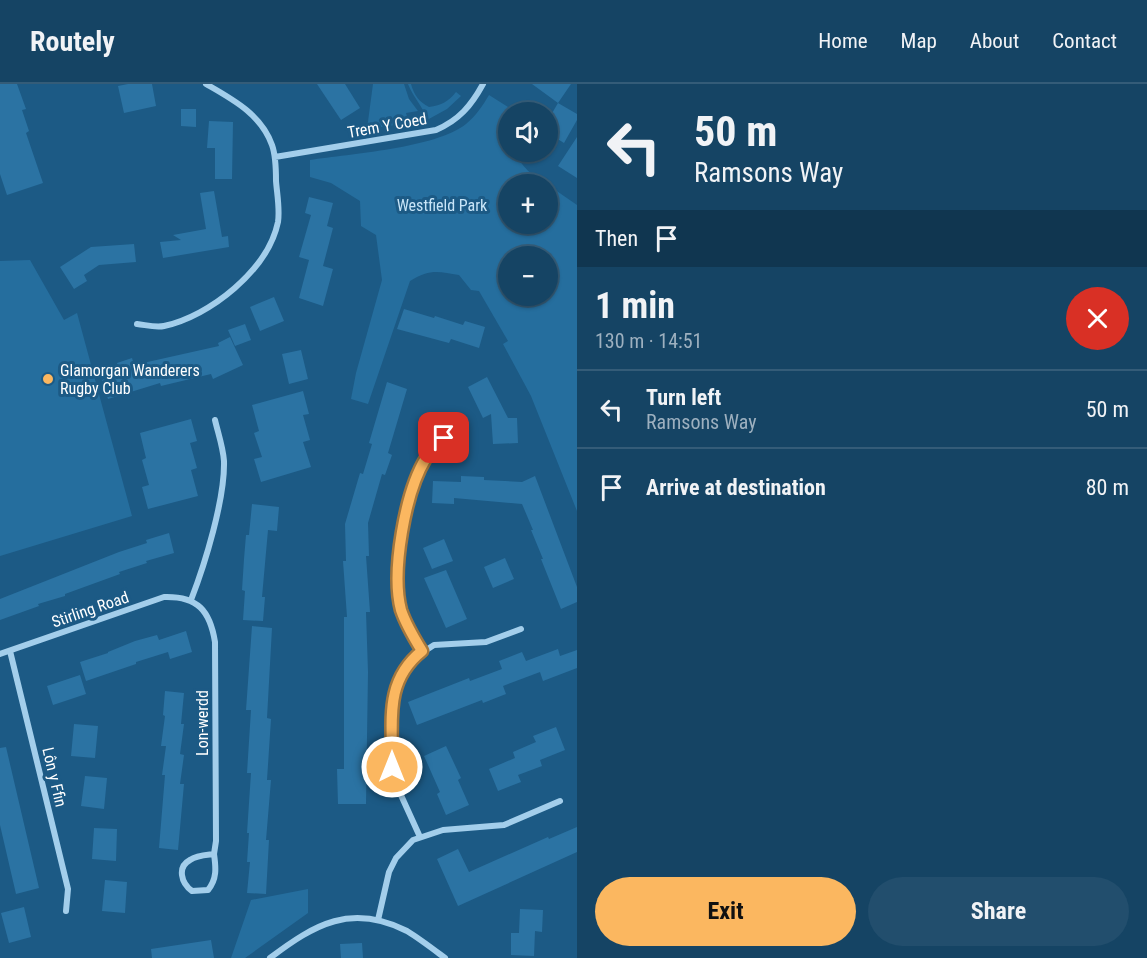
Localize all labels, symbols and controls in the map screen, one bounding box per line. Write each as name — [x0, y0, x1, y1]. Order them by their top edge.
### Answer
text: Routely — [30, 25, 115, 58]
text: Home — [818, 29, 868, 53]
text: Map — [901, 29, 937, 53]
text: About — [970, 29, 1019, 53]
text: Contact — [1052, 29, 1117, 53]
map controls — [498, 102, 558, 306]
button: sound — [498, 102, 558, 162]
text: 50 m — [694, 107, 777, 156]
icon: left — [595, 108, 673, 186]
street label: Trem Y Coed — [346, 109, 428, 142]
text: Ramsons Way — [694, 157, 843, 189]
button: + — [498, 174, 558, 234]
park label: Westfield Park — [397, 196, 488, 215]
icon: arrive — [650, 222, 683, 255]
text: Then — [595, 226, 638, 251]
button: − — [498, 246, 558, 306]
text: 1 min — [595, 285, 675, 327]
button: close — [1066, 287, 1129, 350]
text: 130 m · 14:51 — [595, 329, 702, 353]
place label: Glamorgan Wanderers Rugby Club — [60, 361, 200, 398]
marker: Glamorgan Wanderers Rugby Club — [41, 372, 55, 386]
text: Turn left — [646, 385, 721, 410]
icon: left — [595, 393, 628, 426]
text: 50 m — [1086, 397, 1129, 422]
text: Ramsons Way — [646, 410, 757, 434]
pin — [418, 412, 469, 463]
icon: arrive — [427, 421, 460, 454]
icon: arrive — [595, 471, 628, 504]
text: Arrive at destination — [646, 475, 826, 500]
text: 80 m — [1086, 475, 1129, 500]
street label: Stirling Road — [49, 587, 131, 632]
street label: Lon-werdd — [193, 690, 212, 756]
position arrow — [360, 735, 424, 799]
street label: Lôn y Ffin — [38, 745, 71, 809]
button: Exit — [595, 877, 856, 946]
button: Share — [868, 877, 1129, 946]

